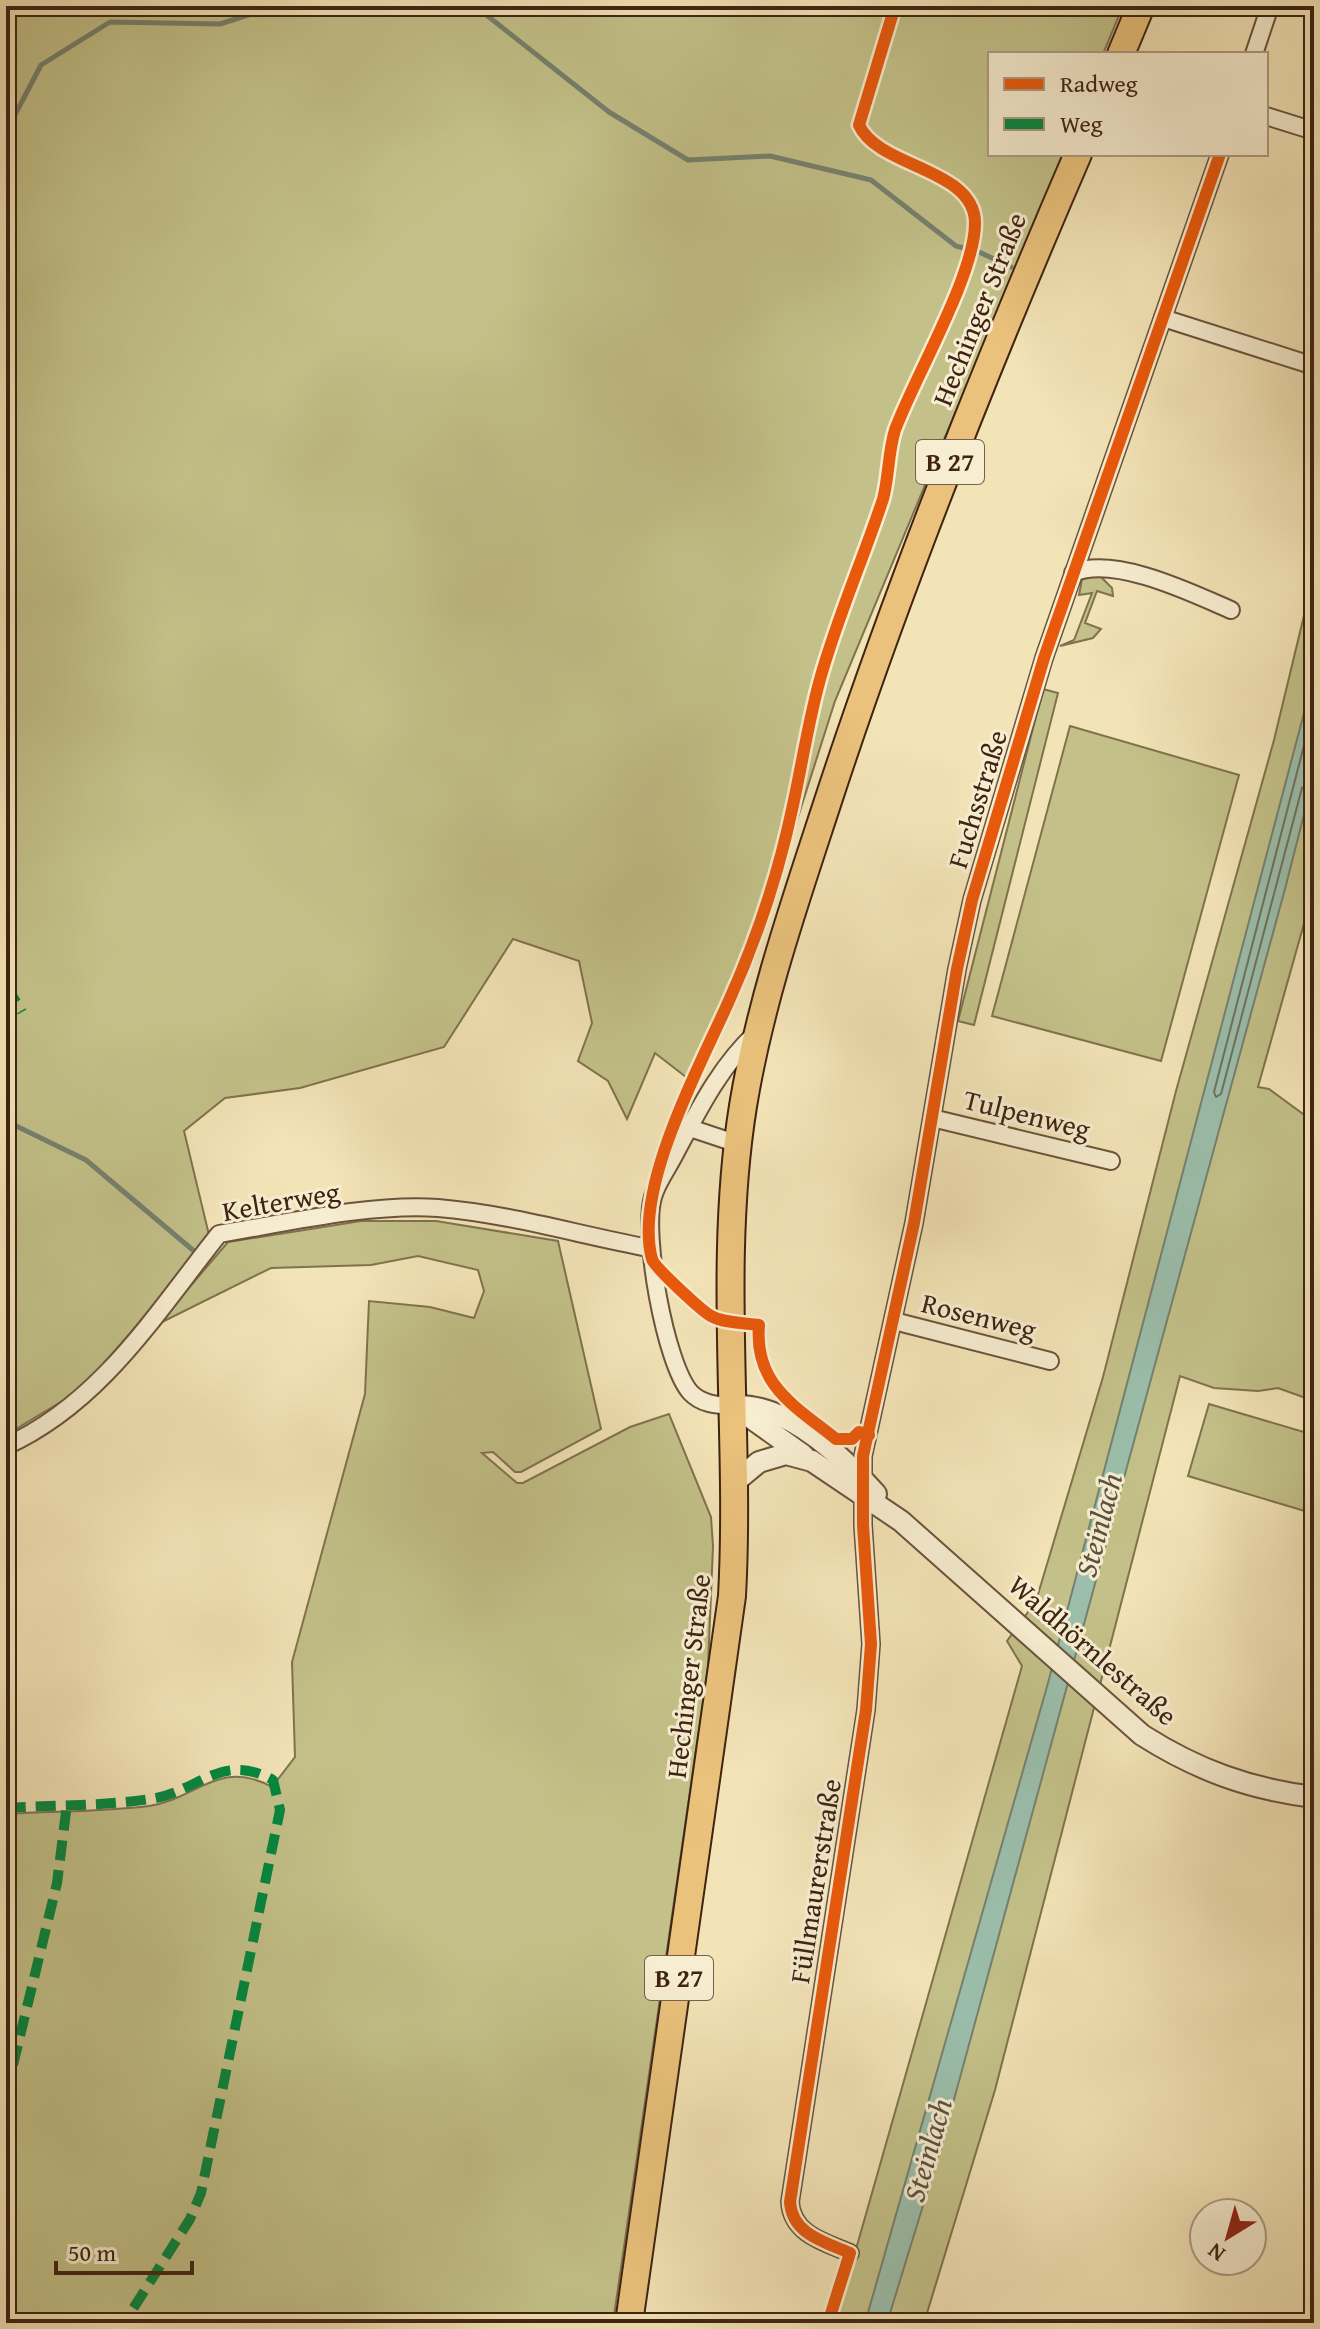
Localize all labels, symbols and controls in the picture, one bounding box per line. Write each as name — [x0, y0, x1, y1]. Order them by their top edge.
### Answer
legend — [988, 52, 1268, 156]
text: Radweg — [1060, 66, 1138, 101]
text: Weg — [1060, 106, 1103, 141]
street label: Hechinger Straße — [921, 206, 1036, 412]
road number: B 27 — [916, 440, 984, 484]
street label: Fuchsstraße — [936, 725, 1017, 873]
street label: Tulpenweg — [960, 1078, 1095, 1149]
street label: Kelterweg — [219, 1170, 343, 1231]
street label: Rosenweg — [918, 1281, 1041, 1350]
water label: Steinlach — [1063, 1468, 1133, 1582]
street label: Waldhörnlestraße — [1000, 1565, 1187, 1735]
street label: Hechinger Straße — [655, 1572, 720, 1780]
street label: Füllmaurerstraße — [778, 1776, 851, 1986]
road number: B 27 — [645, 1956, 713, 2000]
water label: Steinlach — [891, 2093, 963, 2207]
north arrow — [1188, 2197, 1268, 2277]
scale bar — [56, 2225, 192, 2275]
text: 50 m — [68, 2235, 116, 2270]
text: N — [1200, 2236, 1231, 2270]

